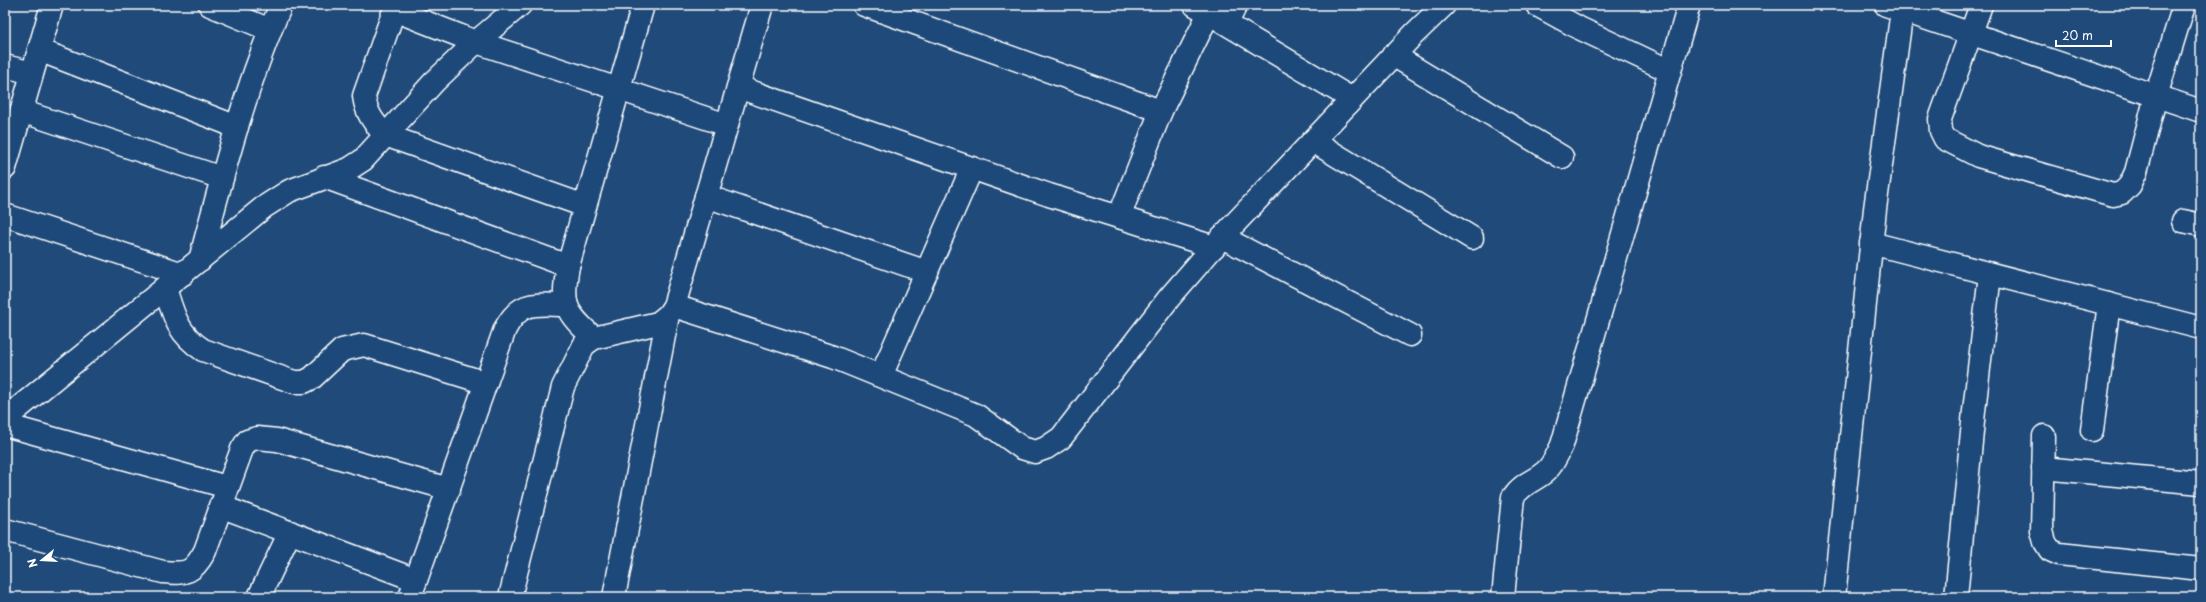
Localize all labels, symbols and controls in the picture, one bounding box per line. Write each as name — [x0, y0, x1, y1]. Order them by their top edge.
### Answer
scale bar — [2056, 22, 2111, 48]
text: 20 m — [2062, 26, 2093, 44]
north arrow — [22, 540, 62, 580]
text: N — [22, 556, 41, 570]

